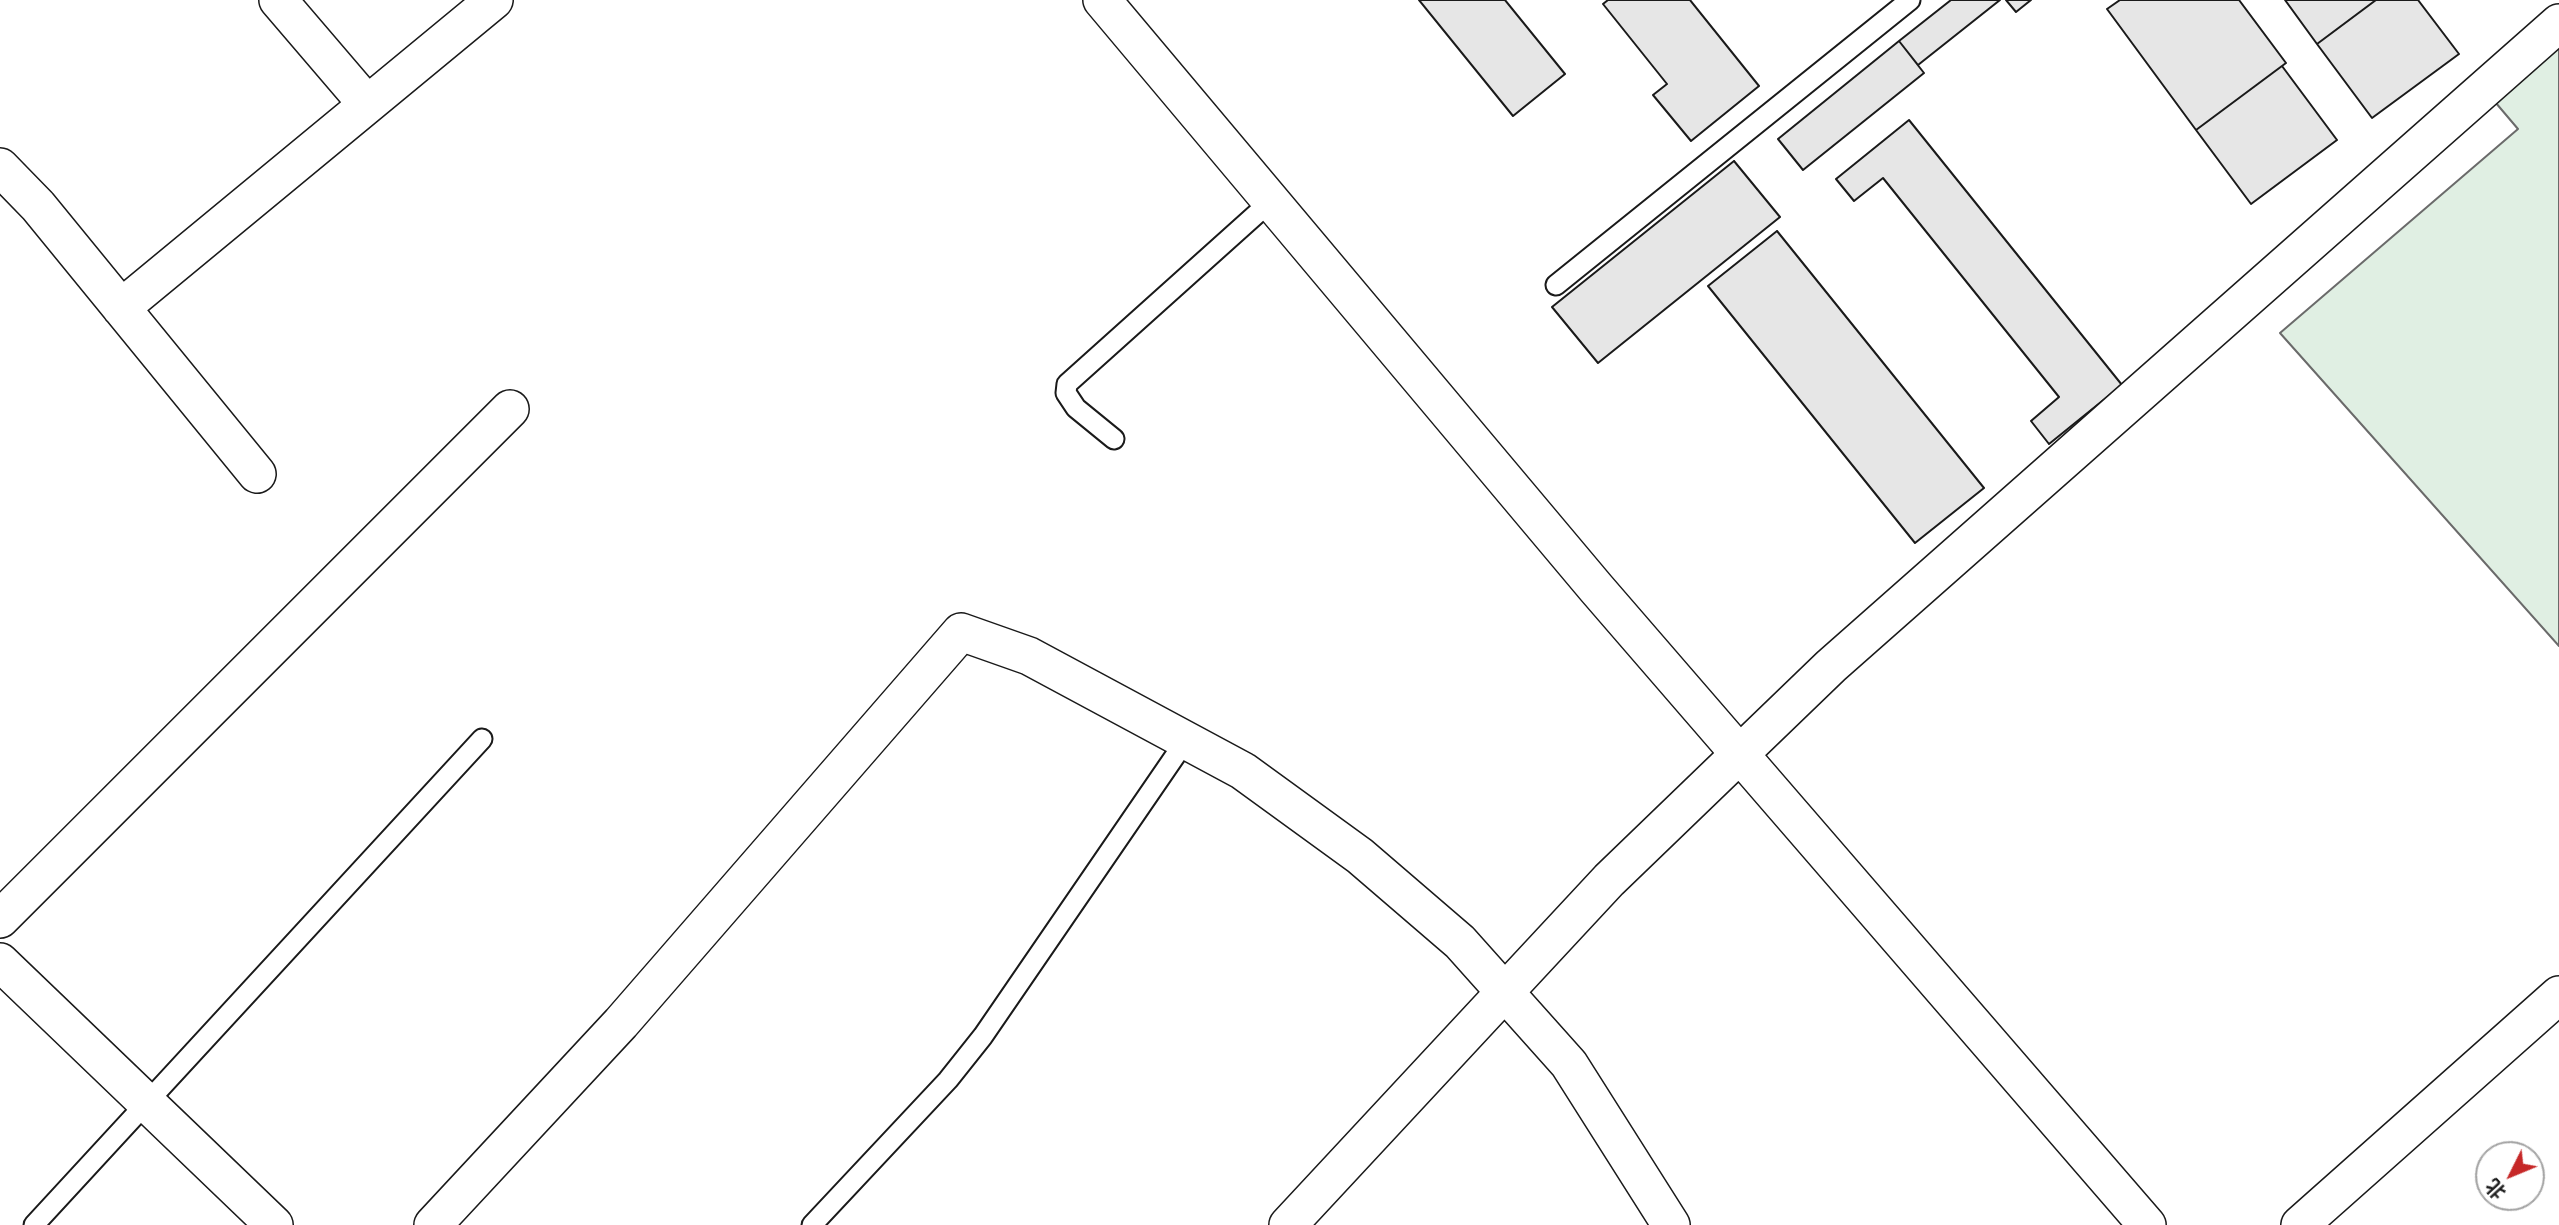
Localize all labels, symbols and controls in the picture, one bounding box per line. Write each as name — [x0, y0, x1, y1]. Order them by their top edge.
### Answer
north arrow — [2475, 1141, 2545, 1211]
text: 北 — [2482, 1175, 2511, 1203]

